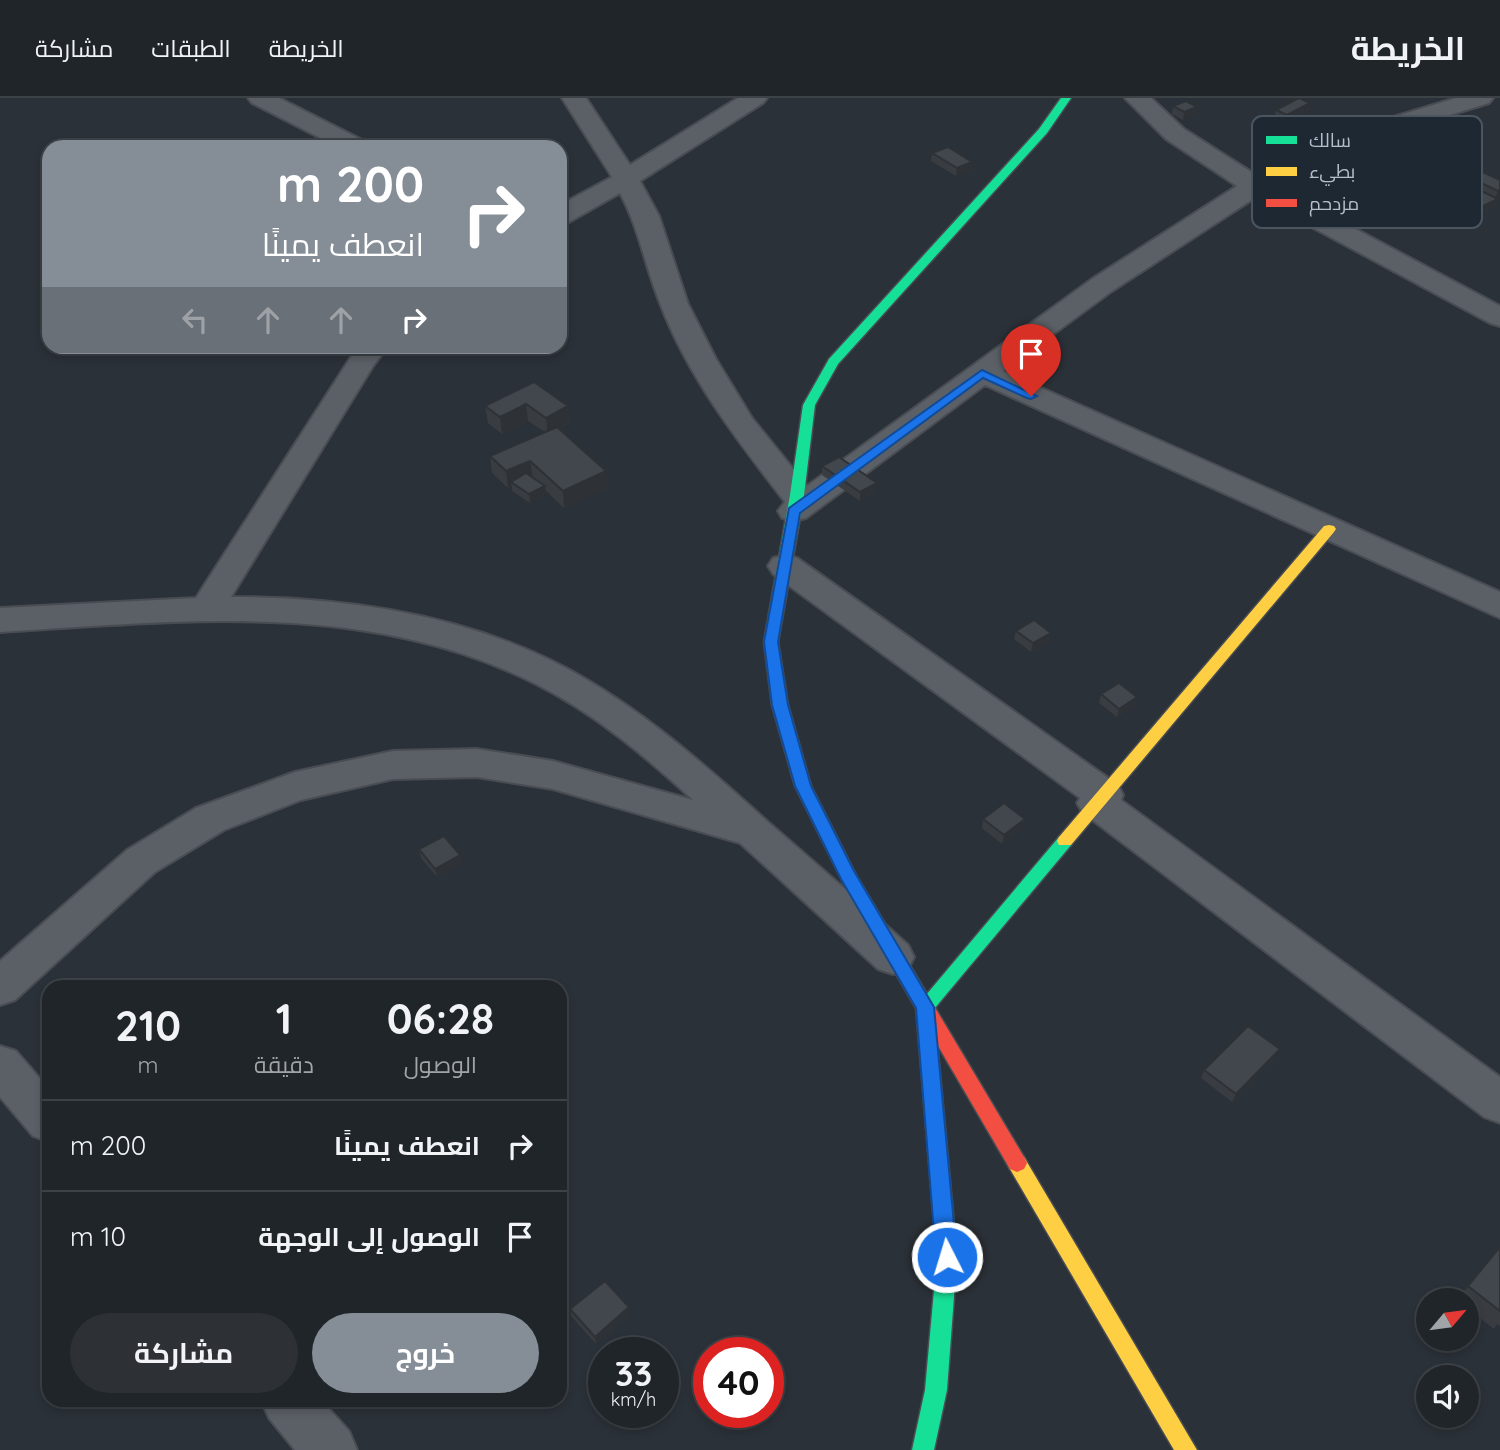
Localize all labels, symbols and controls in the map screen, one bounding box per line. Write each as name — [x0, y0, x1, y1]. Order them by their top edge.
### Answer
text: الخريطة — [1351, 27, 1465, 68]
text: مشاركة — [35, 33, 113, 63]
text: الطبقات — [151, 33, 231, 63]
text: الخريطة — [269, 33, 344, 63]
legend — [1252, 116, 1482, 228]
text: سالك — [1309, 128, 1351, 152]
text: 200 m — [277, 153, 424, 214]
text: بطيء — [1309, 159, 1355, 186]
icon: right — [448, 168, 539, 259]
text: مزدحم — [1309, 191, 1359, 217]
text: انعطف يمينًا — [262, 224, 424, 264]
icon: left — [176, 301, 214, 339]
icon: ahead — [249, 301, 287, 339]
icon: ahead — [322, 301, 360, 339]
icon: right — [395, 301, 433, 339]
pin — [1001, 324, 1061, 396]
icon: arrive — [1012, 335, 1050, 373]
text: 1 — [276, 992, 292, 1045]
text: 06:28 — [387, 992, 494, 1045]
text: 210 — [115, 999, 181, 1052]
text: m — [137, 1050, 158, 1079]
text: دقيقة — [254, 1050, 314, 1079]
text: الوصول — [404, 1050, 477, 1079]
icon: right — [501, 1127, 539, 1165]
text: 200 m — [70, 1129, 146, 1162]
text: انعطف يمينًا — [334, 1129, 480, 1162]
icon: arrive — [501, 1218, 539, 1256]
text: 10 m — [70, 1220, 126, 1253]
text: الوصول إلى الوجهة — [258, 1220, 480, 1253]
position arrow — [910, 1220, 984, 1294]
north arrow — [1416, 1288, 1479, 1351]
map controls — [1416, 1288, 1479, 1428]
button: مشاركة — [70, 1313, 298, 1393]
button: خروج — [312, 1313, 539, 1393]
speed limit sign: 40 — [693, 1337, 784, 1428]
text: 33 — [615, 1351, 652, 1395]
button: sound — [1416, 1365, 1479, 1428]
text: km/h — [611, 1388, 656, 1411]

